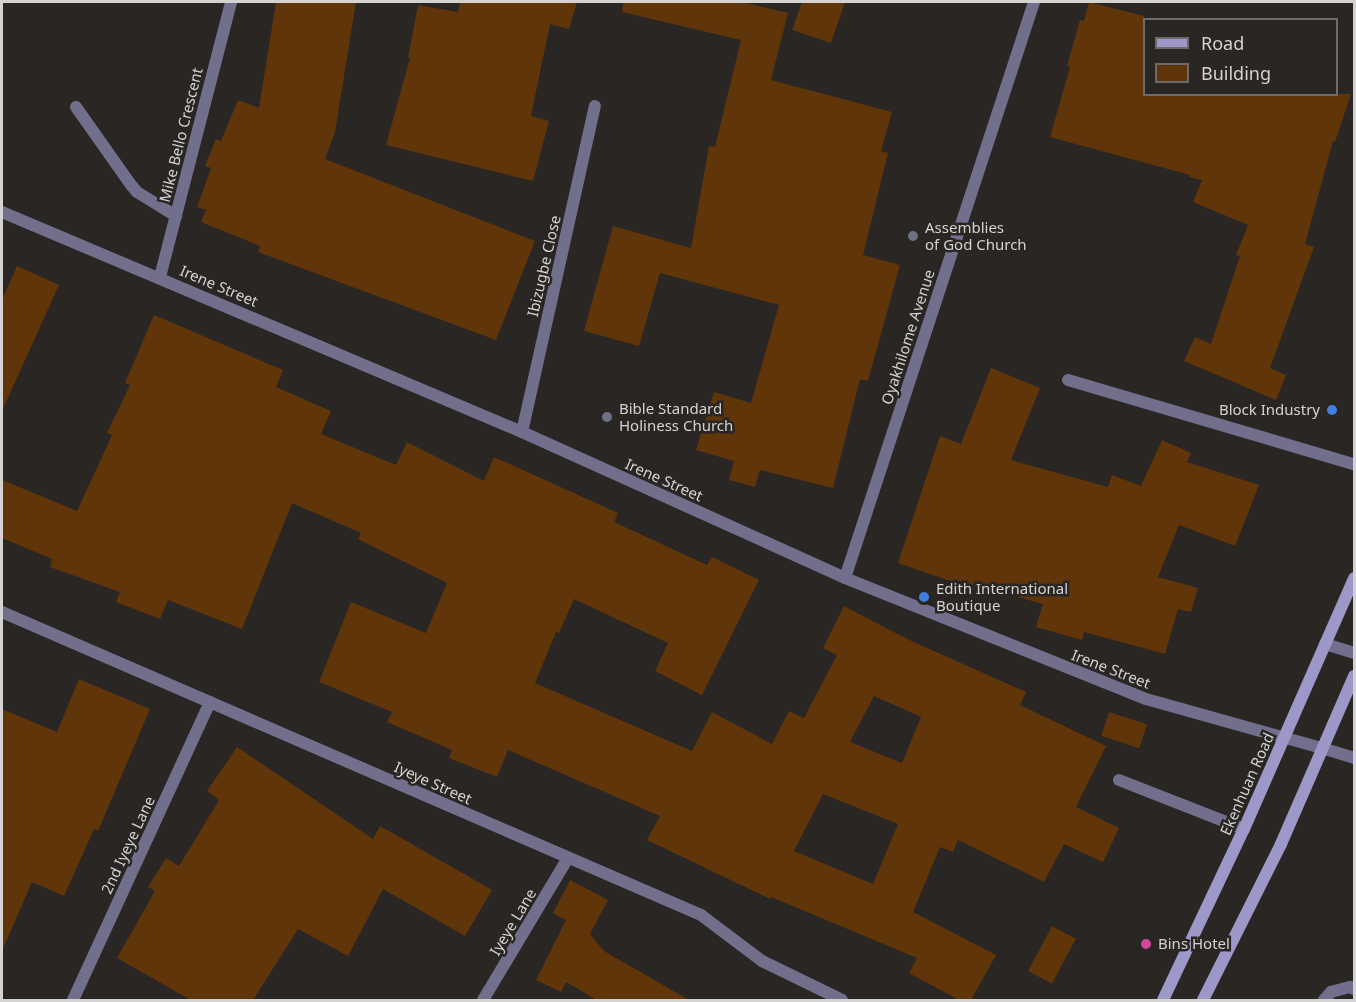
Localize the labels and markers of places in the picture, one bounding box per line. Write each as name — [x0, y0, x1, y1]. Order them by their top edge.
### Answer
place label: Assemblies of God Church — [925, 218, 1027, 253]
marker: Assemblies of God Church — [906, 229, 920, 243]
place label: Bible Standard Holiness Church — [619, 399, 733, 434]
place label: Block Industry — [1219, 401, 1320, 419]
marker: Block Industry — [1325, 403, 1339, 417]
marker: Bible Standard Holiness Church — [600, 410, 614, 424]
place label: Edith International Boutique — [936, 579, 1068, 614]
marker: Edith International Boutique — [917, 590, 931, 604]
place label: Bins Hotel — [1158, 935, 1230, 953]
marker: Bins Hotel — [1139, 937, 1153, 951]

